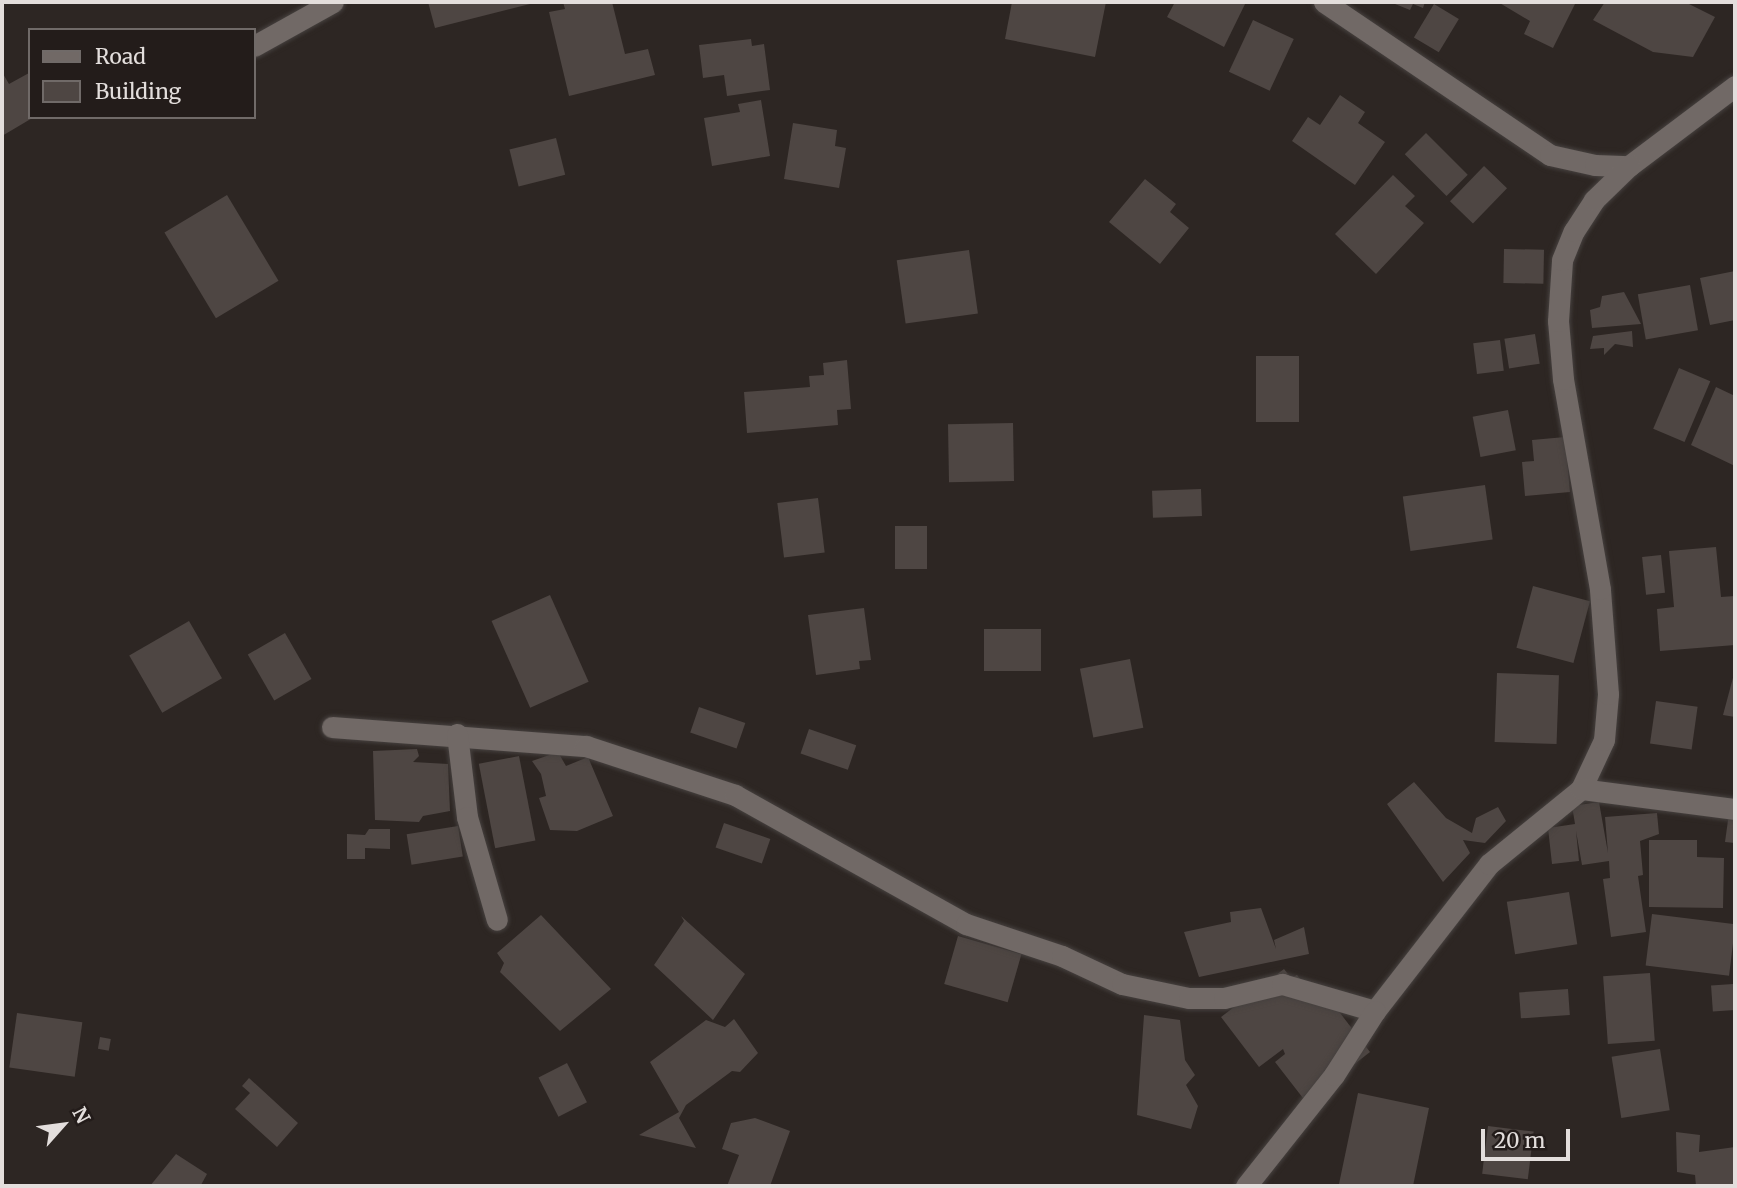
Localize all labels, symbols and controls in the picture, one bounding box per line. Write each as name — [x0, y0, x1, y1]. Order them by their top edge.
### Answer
legend — [28, 28, 256, 119]
text: Road — [95, 43, 146, 70]
text: Building — [95, 78, 181, 105]
north arrow — [28, 1090, 98, 1160]
text: N — [67, 1103, 96, 1127]
scale bar — [1485, 1114, 1574, 1158]
text: 20 m — [1494, 1127, 1545, 1154]

